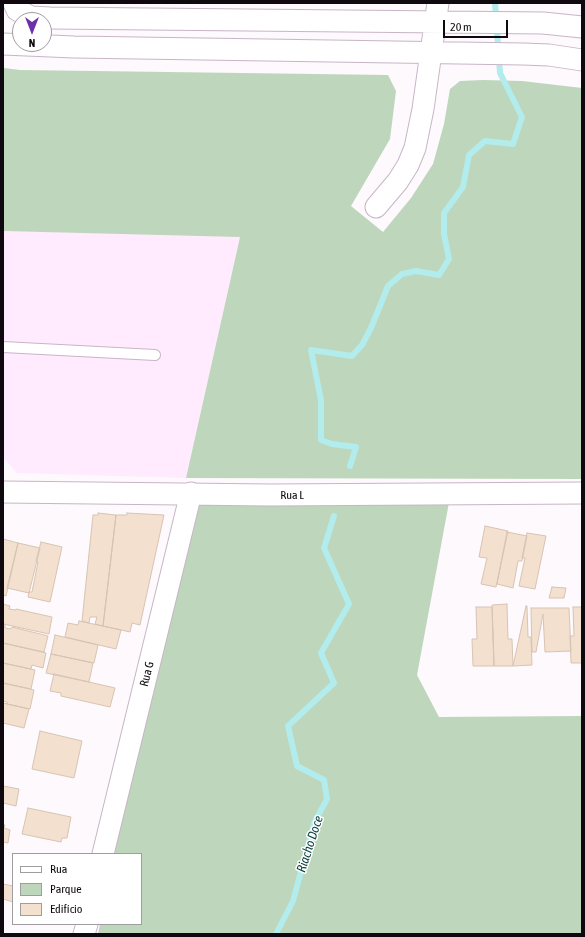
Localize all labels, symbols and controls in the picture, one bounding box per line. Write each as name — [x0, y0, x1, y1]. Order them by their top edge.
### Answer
north arrow — [12, 12, 52, 52]
scale bar — [445, 12, 510, 38]
text: 20 m — [450, 20, 472, 34]
text: N — [29, 37, 35, 49]
street label: Rua L — [280, 488, 304, 502]
street label: Rua G — [137, 660, 157, 688]
water label: Riacho Doce — [294, 814, 326, 874]
legend — [12, 853, 142, 925]
text: Rua — [50, 862, 67, 876]
text: Parque — [50, 882, 82, 896]
text: Edifício — [50, 902, 82, 916]

